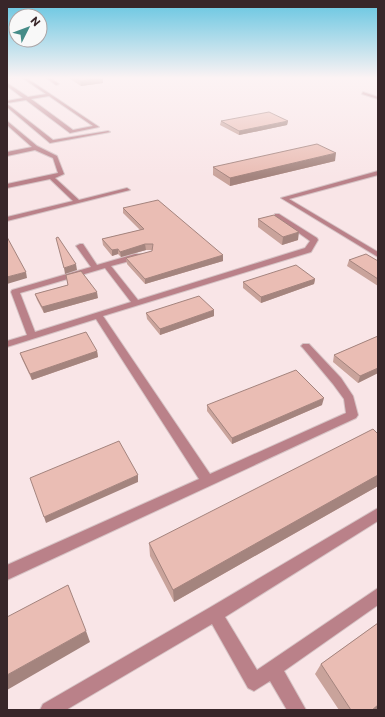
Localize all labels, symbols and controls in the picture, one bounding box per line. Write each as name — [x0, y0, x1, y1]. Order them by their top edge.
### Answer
north arrow — [8, 8, 48, 48]
text: N — [28, 14, 43, 28]

